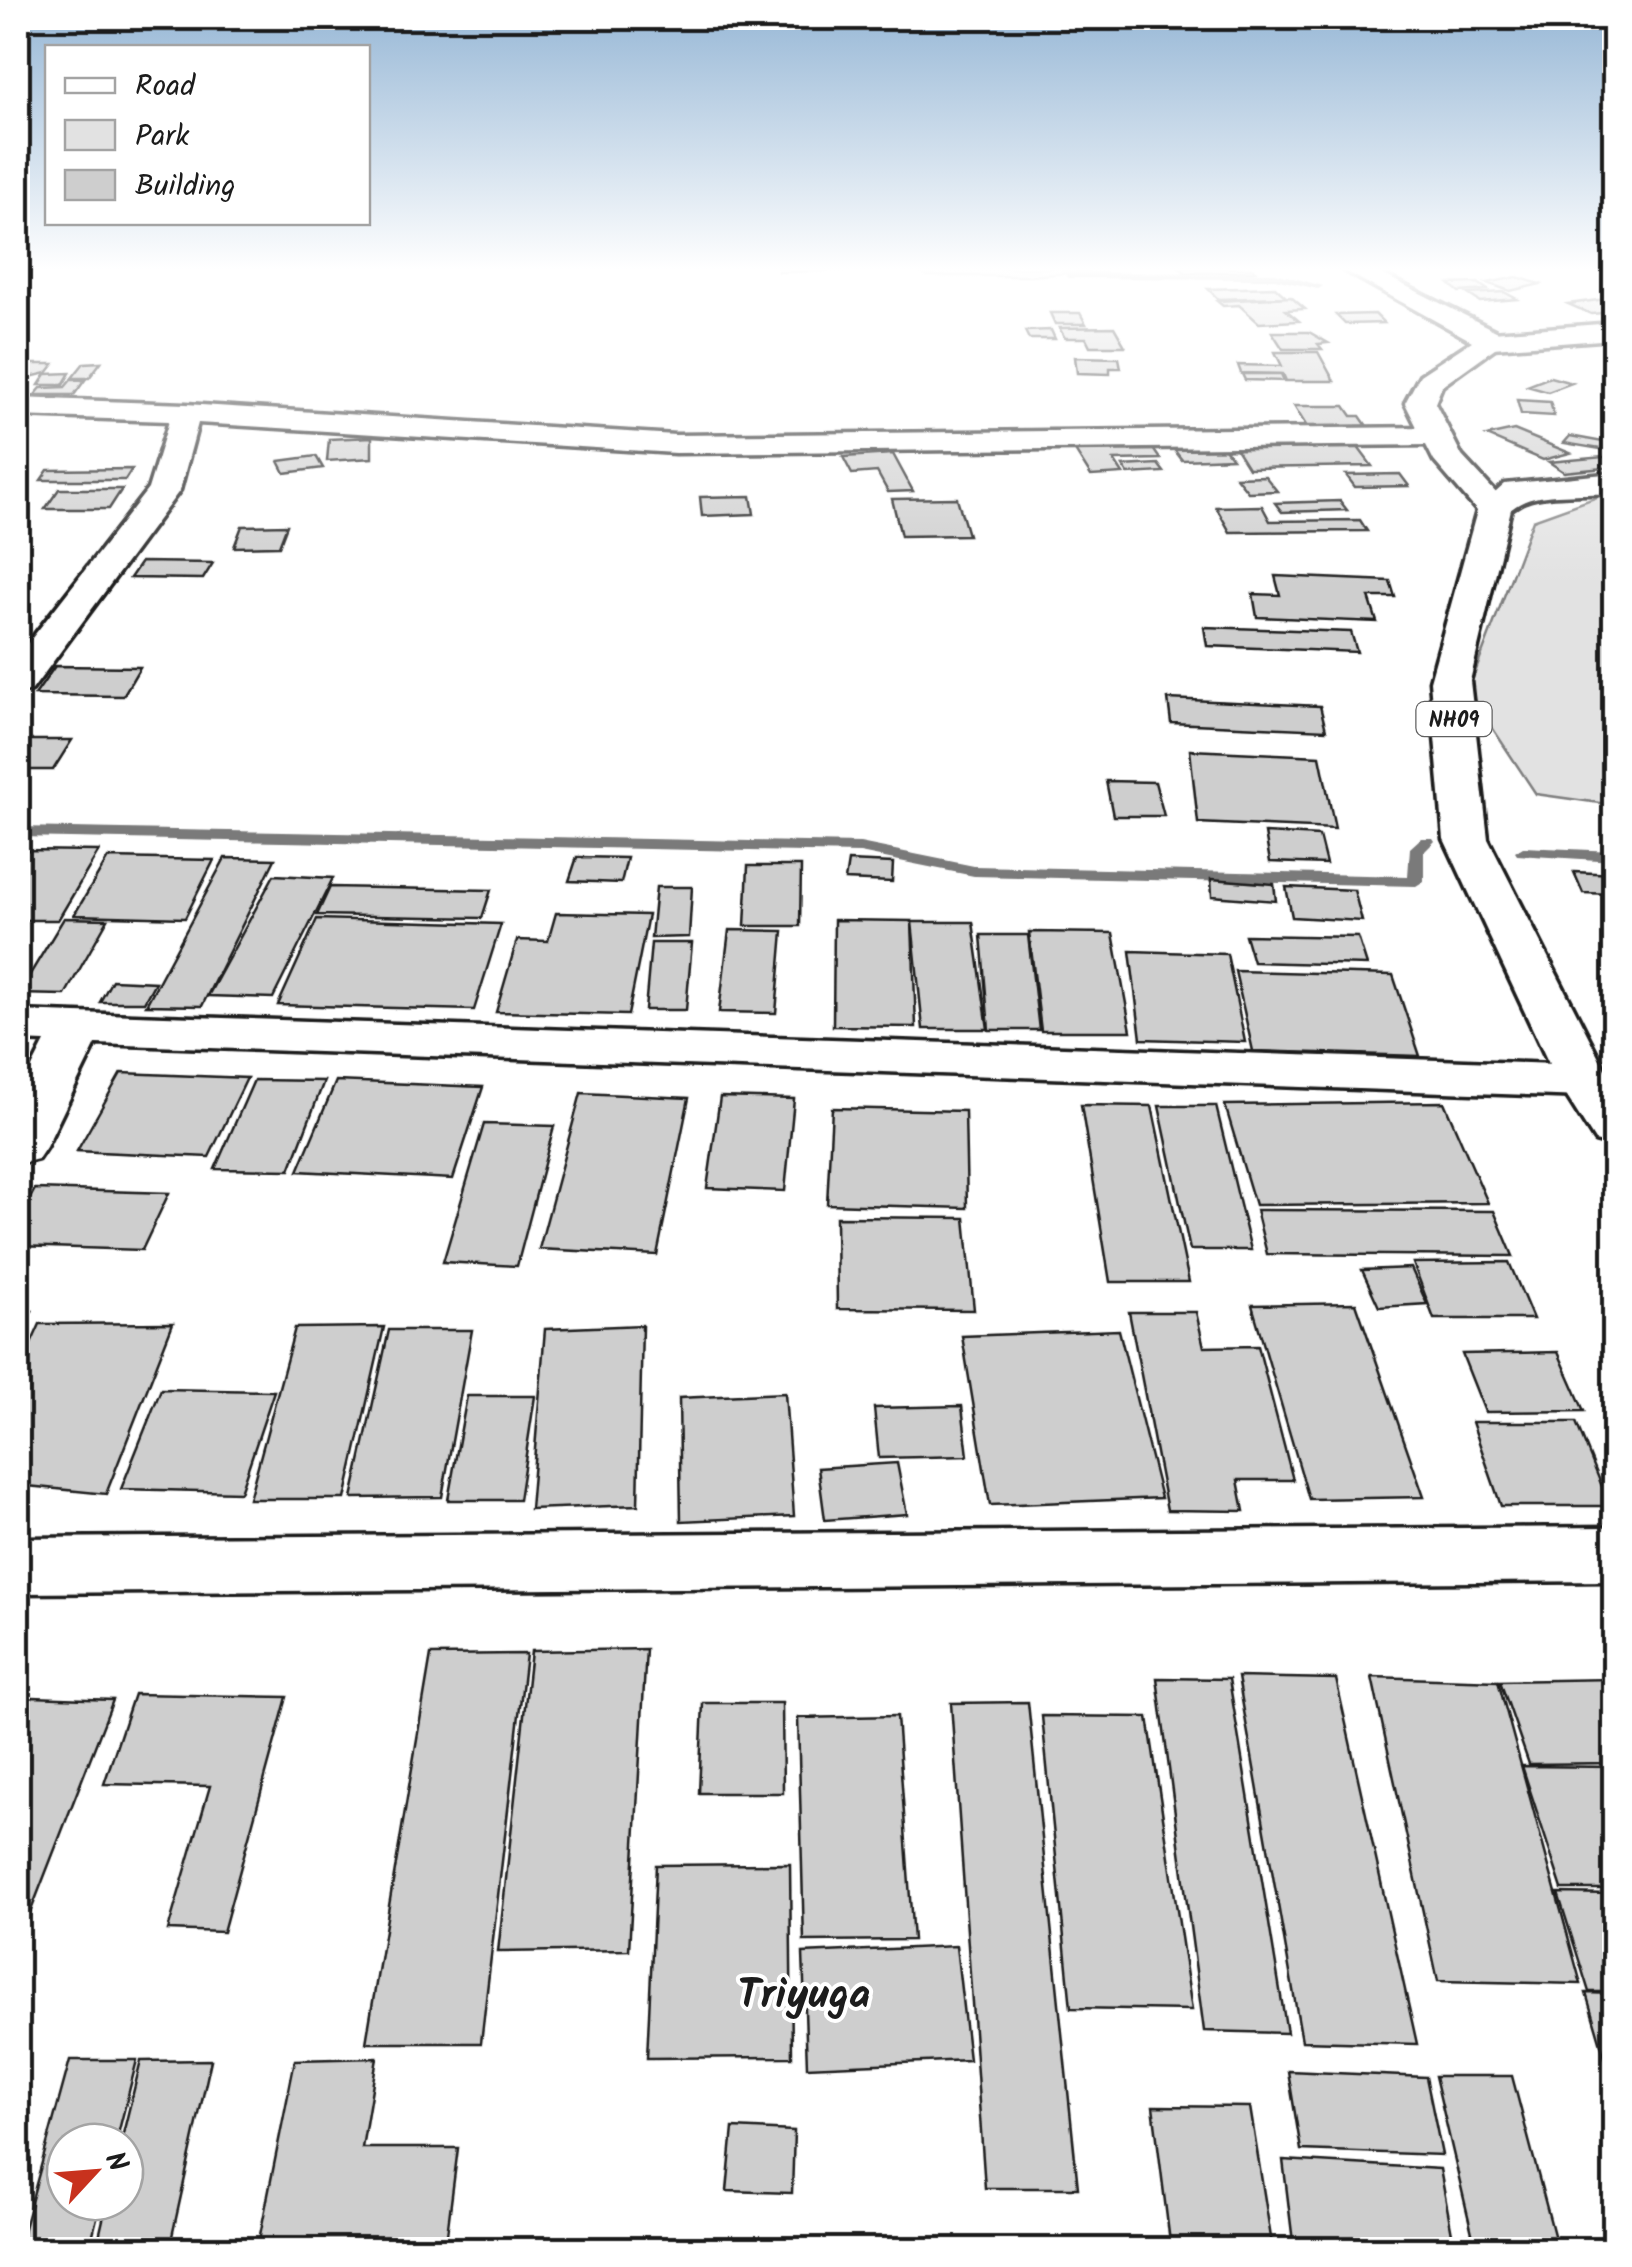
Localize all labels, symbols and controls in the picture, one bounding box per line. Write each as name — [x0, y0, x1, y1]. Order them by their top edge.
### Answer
legend — [45, 45, 370, 225]
text: Road — [135, 63, 196, 111]
text: Park — [135, 113, 190, 161]
text: Building — [135, 163, 235, 211]
road number: NH09 — [1416, 702, 1492, 736]
district label: Triyuga — [738, 1963, 870, 2030]
north arrow — [45, 2122, 145, 2222]
text: N — [91, 2144, 139, 2180]

